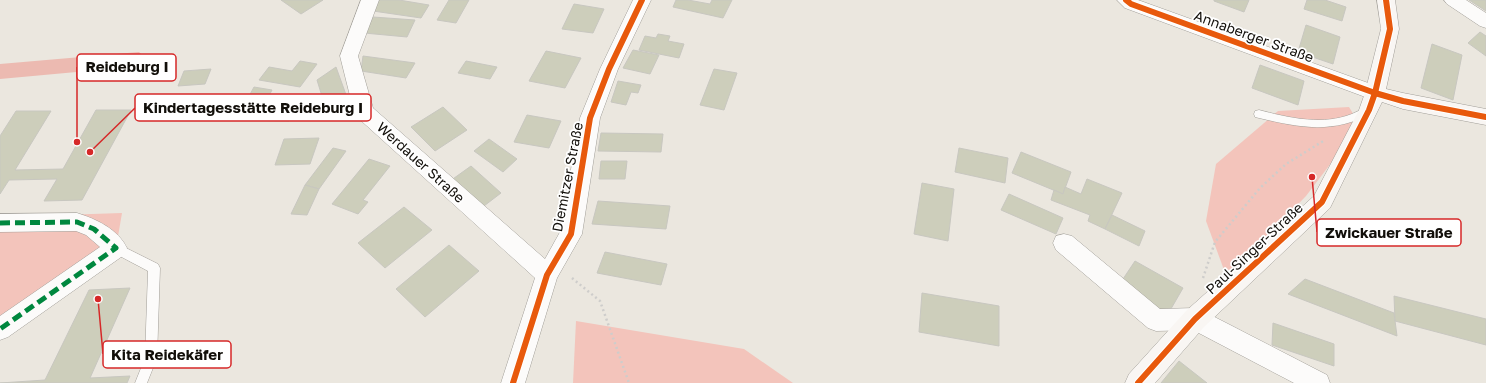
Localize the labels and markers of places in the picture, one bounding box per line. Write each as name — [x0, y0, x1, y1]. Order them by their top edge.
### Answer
callout: Reideburg I — [77, 54, 176, 81]
callout: Kindertagesstätte Reideburg I — [135, 94, 371, 121]
callout: Zwickauer Straße — [1317, 219, 1461, 246]
callout: Kita Reidekäfer — [103, 341, 231, 368]

